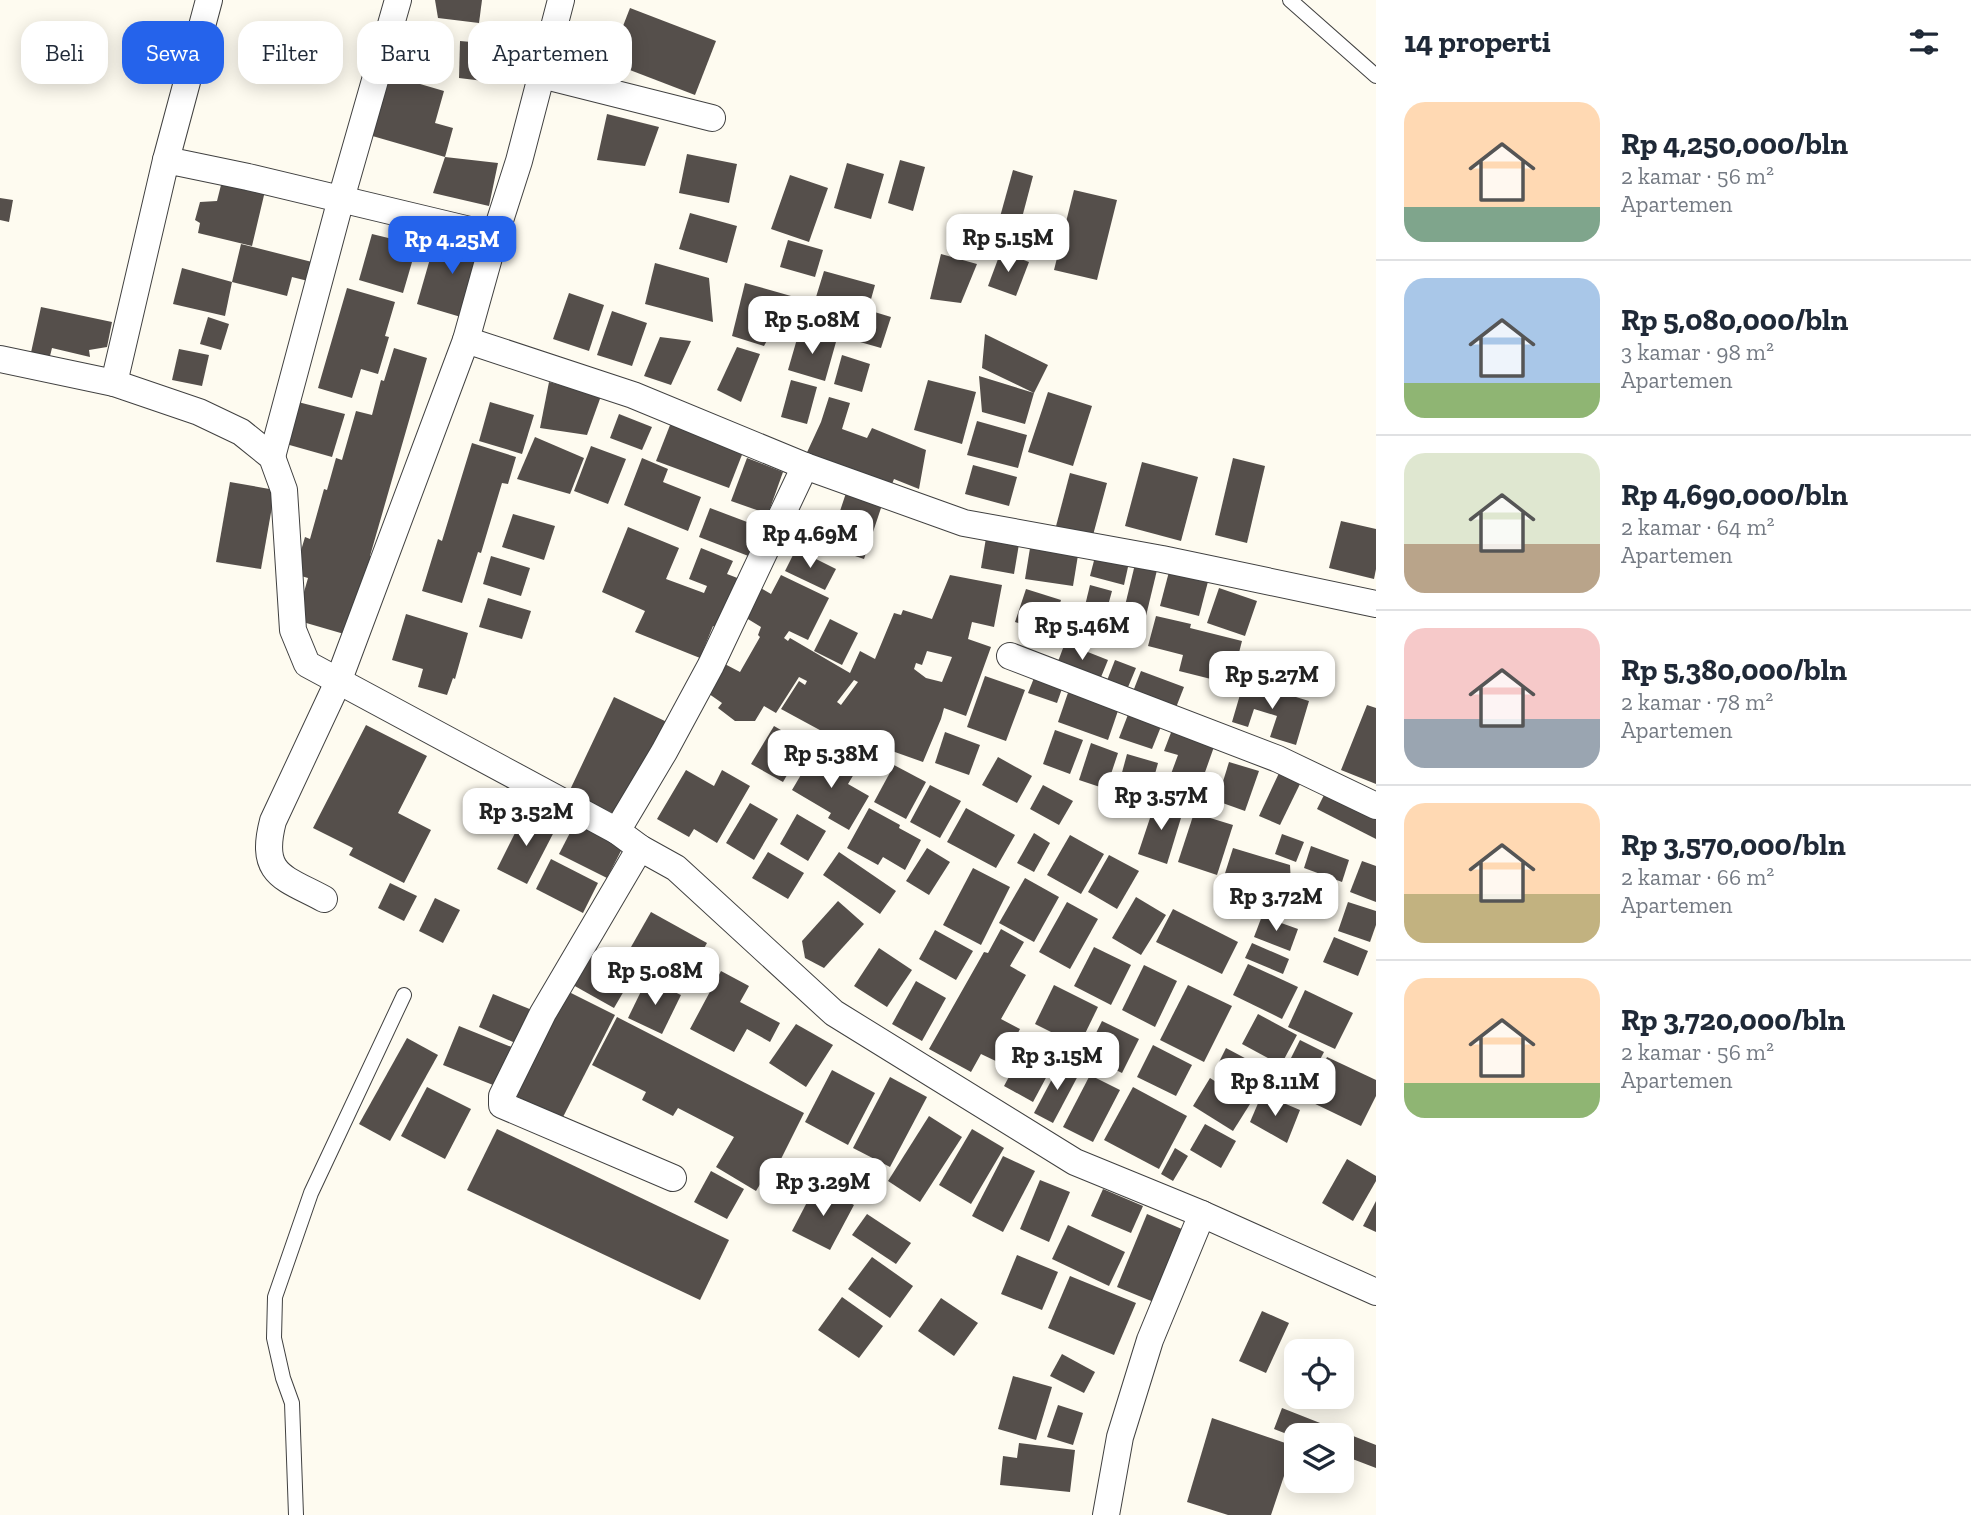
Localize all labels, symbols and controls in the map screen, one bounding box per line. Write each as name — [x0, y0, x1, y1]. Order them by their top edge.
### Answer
chip: Beli — [21, 21, 108, 84]
chip: Sewa — [122, 21, 224, 84]
chip: Filter — [238, 21, 343, 84]
chip: Baru — [357, 21, 454, 84]
chip: Apartemen — [468, 21, 632, 84]
icon: filters — [1905, 23, 1943, 61]
text: 14 properti — [1404, 24, 1551, 60]
text: Rp 4,250,000/bln — [1621, 126, 1848, 162]
icon: home — [1460, 130, 1544, 214]
text: 2 kamar · 56 m² — [1621, 162, 1774, 190]
text: Apartemen — [1621, 190, 1732, 218]
pin: Rp 5.15M — [936, 215, 1080, 274]
pin: Rp 4.25M — [380, 216, 524, 276]
text: Rp 5.15M — [962, 223, 1054, 251]
text: Rp 4.25M — [404, 225, 500, 253]
pin: Rp 5.08M — [740, 296, 884, 356]
text: Rp 5,080,000/bln — [1621, 302, 1848, 338]
text: Rp 5.08M — [764, 305, 860, 333]
icon: home — [1460, 306, 1544, 390]
text: 3 kamar · 98 m² — [1621, 338, 1774, 366]
text: Apartemen — [1621, 366, 1732, 394]
text: Rp 4,690,000/bln — [1621, 477, 1848, 513]
icon: home — [1460, 481, 1544, 565]
pin: Rp 4.69M — [738, 510, 882, 570]
text: 2 kamar · 64 m² — [1621, 513, 1775, 541]
text: Rp 4.69M — [762, 519, 858, 547]
text: Apartemen — [1621, 541, 1732, 569]
pin: Rp 5.46M — [1010, 602, 1154, 662]
text: Rp 5.46M — [1034, 611, 1130, 639]
pin: Rp 5.27M — [1200, 652, 1344, 711]
text: Rp 5,380,000/bln — [1621, 652, 1847, 688]
icon: home — [1460, 656, 1544, 740]
text: Rp 5.27M — [1225, 660, 1319, 688]
text: 2 kamar · 78 m² — [1621, 688, 1773, 716]
text: Apartemen — [1621, 716, 1732, 744]
pin: Rp 5.38M — [759, 730, 903, 790]
text: Rp 5.38M — [784, 739, 878, 767]
pin: Rp 3.57M — [1089, 772, 1233, 832]
text: Rp 3.57M — [1114, 781, 1208, 809]
pin: Rp 3.52M — [454, 788, 598, 848]
text: Rp 3.52M — [479, 797, 573, 825]
text: Rp 3,570,000/bln — [1621, 827, 1846, 863]
icon: home — [1460, 831, 1544, 915]
text: 2 kamar · 66 m² — [1621, 863, 1774, 891]
pin: Rp 3.72M — [1204, 874, 1348, 933]
text: Rp 3.72M — [1229, 882, 1323, 910]
text: Apartemen — [1621, 891, 1732, 919]
pin: Rp 5.08M — [583, 948, 727, 1007]
text: Rp 5.08M — [607, 956, 703, 984]
text: Rp 3,720,000/bln — [1621, 1002, 1845, 1038]
icon: home — [1460, 1006, 1544, 1090]
pin: Rp 3.15M — [985, 1032, 1129, 1092]
text: 2 kamar · 56 m² — [1621, 1038, 1774, 1066]
text: Rp 3.15M — [1011, 1041, 1103, 1069]
pin: Rp 8.11M — [1203, 1058, 1347, 1118]
text: Apartemen — [1621, 1066, 1732, 1094]
text: Rp 8.11M — [1230, 1067, 1320, 1095]
pin: Rp 3.29M — [751, 1158, 895, 1218]
text: Rp 3.29M — [776, 1167, 870, 1195]
map controls — [1284, 1339, 1354, 1493]
button: locate — [1284, 1339, 1354, 1409]
button: layers — [1284, 1423, 1354, 1493]

